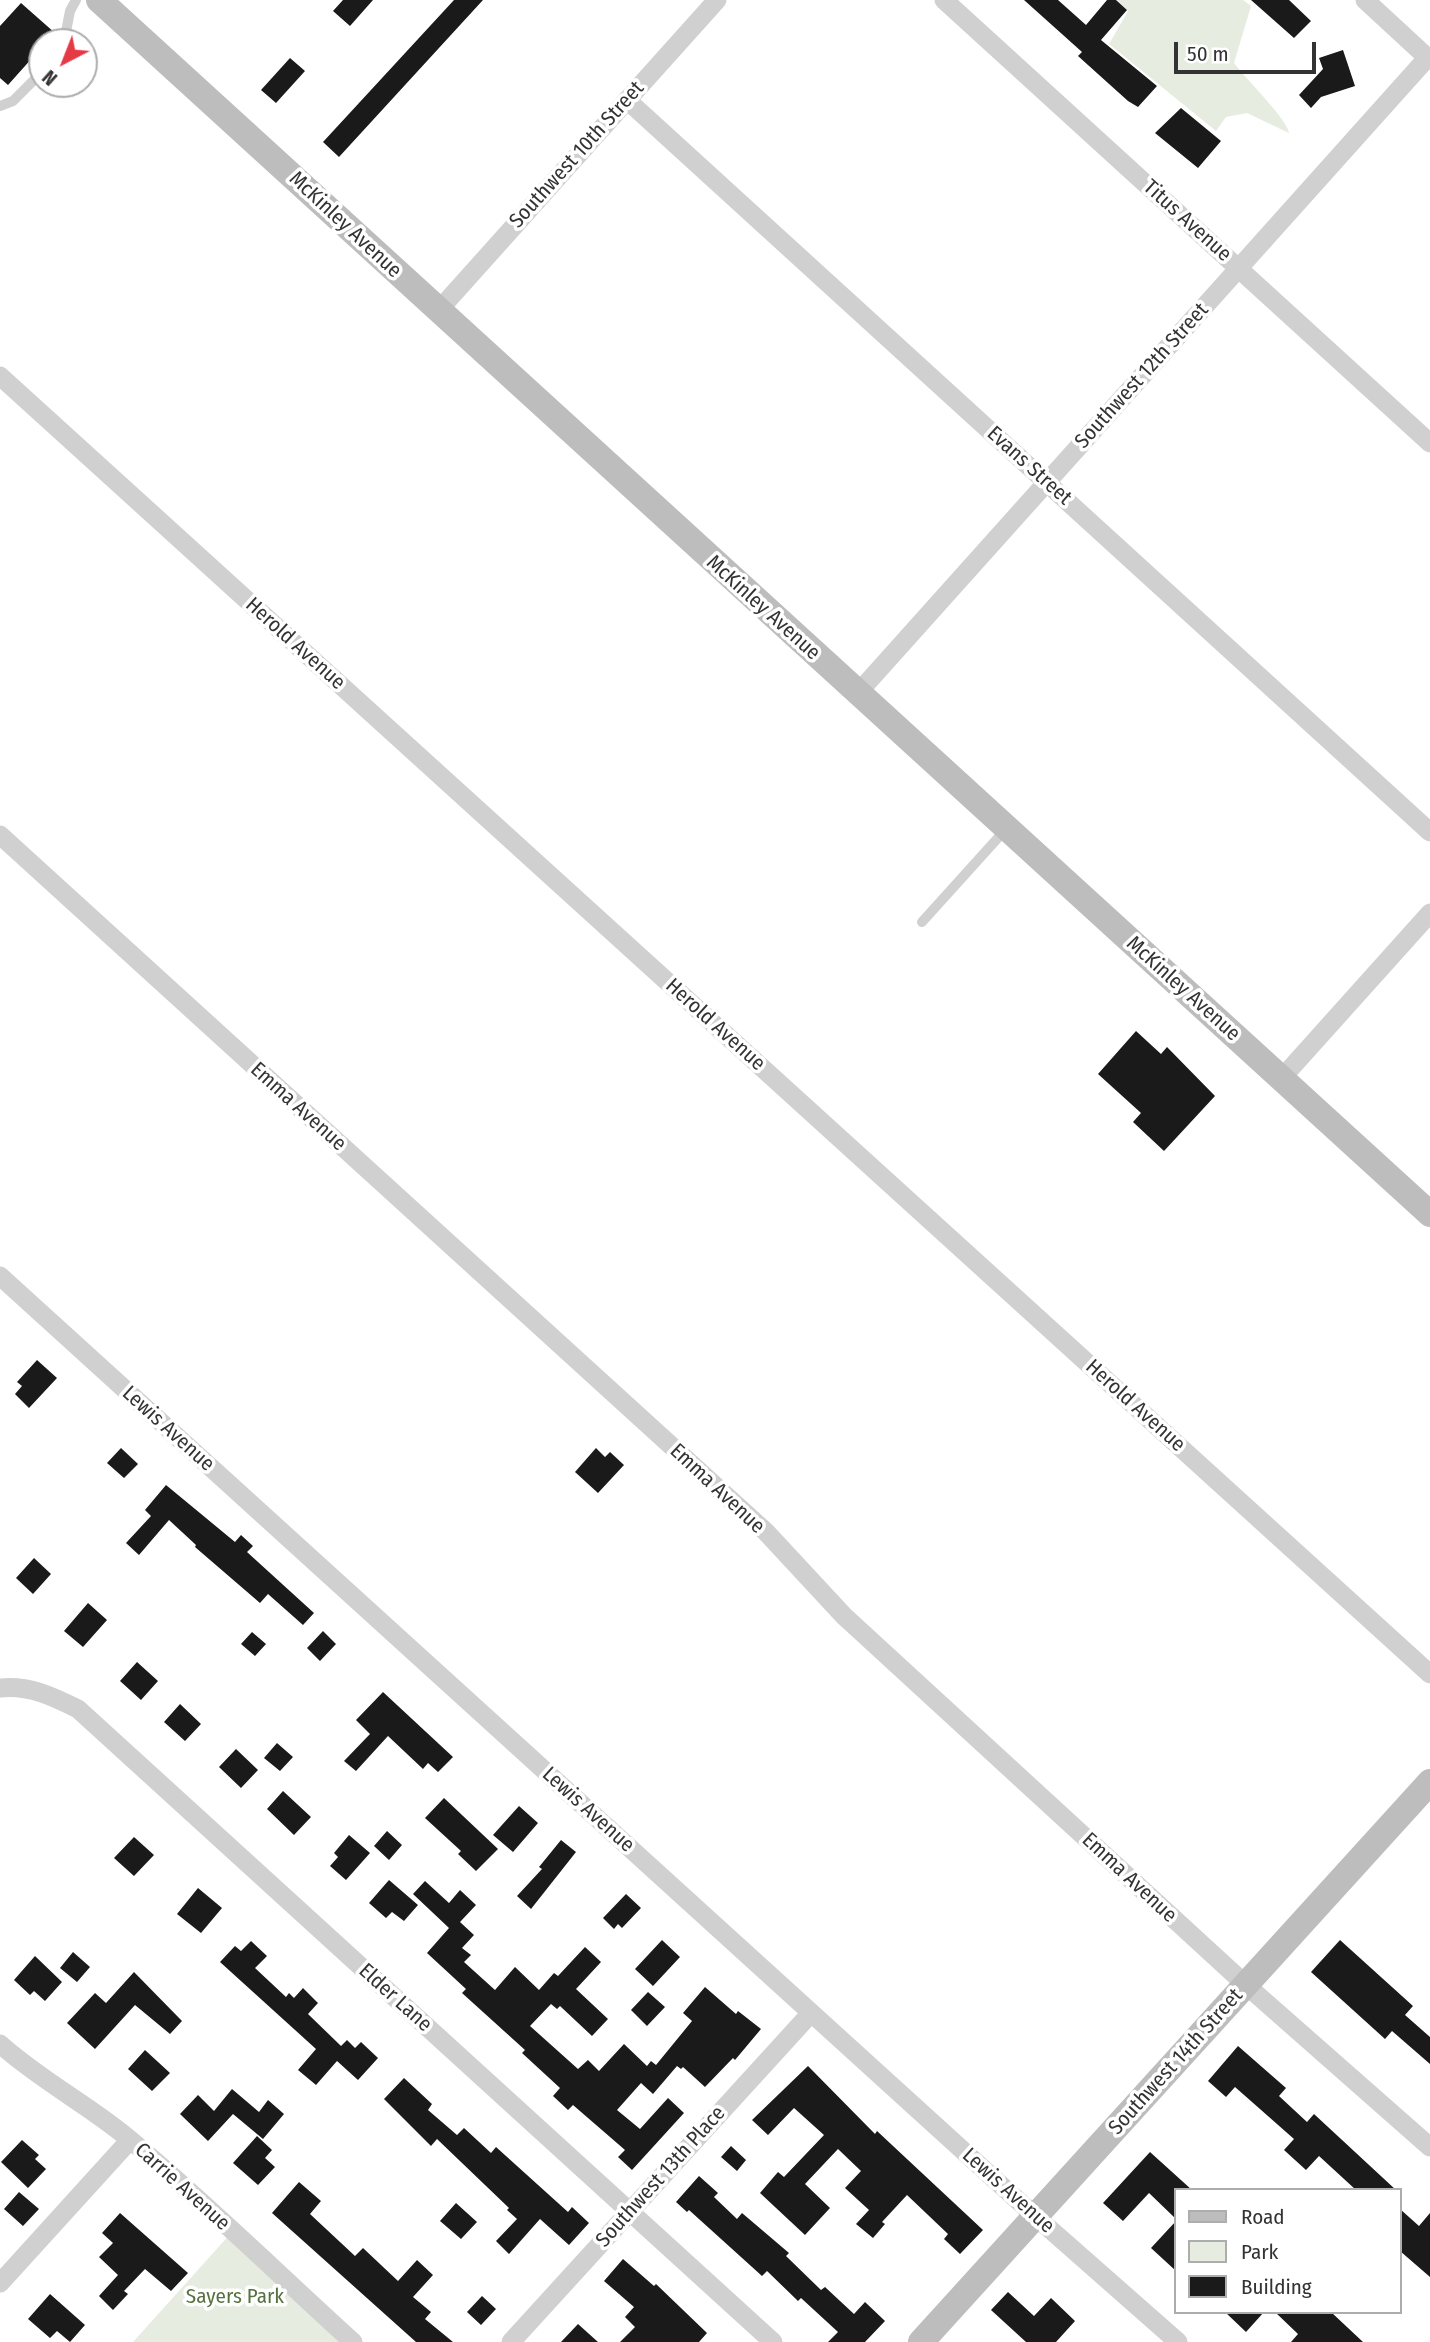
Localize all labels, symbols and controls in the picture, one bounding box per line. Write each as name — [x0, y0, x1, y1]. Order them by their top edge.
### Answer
north arrow — [28, 28, 98, 98]
scale bar — [1178, 28, 1320, 72]
text: 50 m — [1187, 41, 1229, 67]
text: N — [38, 65, 62, 90]
street label: Southwest 10th Street — [504, 76, 650, 234]
street label: McKinley Avenue — [284, 167, 406, 283]
street label: Titus Avenue — [1138, 175, 1236, 267]
street label: Southwest 12th Street — [1070, 298, 1214, 454]
street label: Evans Street — [981, 421, 1077, 511]
street label: McKinley Avenue — [701, 550, 825, 666]
street label: Herold Avenue — [240, 593, 350, 695]
street label: McKinley Avenue — [1121, 931, 1245, 1047]
street label: Herold Avenue — [660, 974, 770, 1076]
street label: Emma Avenue — [245, 1057, 351, 1157]
street label: Herold Avenue — [1080, 1355, 1190, 1457]
street label: Lewis Avenue — [117, 1381, 219, 1477]
street label: Emma Avenue — [664, 1439, 770, 1539]
street label: Lewis Avenue — [537, 1762, 639, 1858]
street label: Emma Avenue — [1076, 1828, 1182, 1928]
street label: Elder Lane — [353, 1959, 437, 2037]
street label: Southwest 14th Street — [1104, 1984, 1248, 2140]
street label: Southwest 13th Place — [591, 2101, 731, 2253]
street label: Carrie Avenue — [129, 2138, 235, 2236]
street label: Lewis Avenue — [957, 2143, 1059, 2239]
legend — [1174, 2188, 1402, 2314]
text: Road — [1241, 2204, 1285, 2230]
text: Park — [1241, 2239, 1278, 2265]
text: Building — [1241, 2274, 1312, 2300]
park label: Sayers Park — [186, 2284, 284, 2310]

